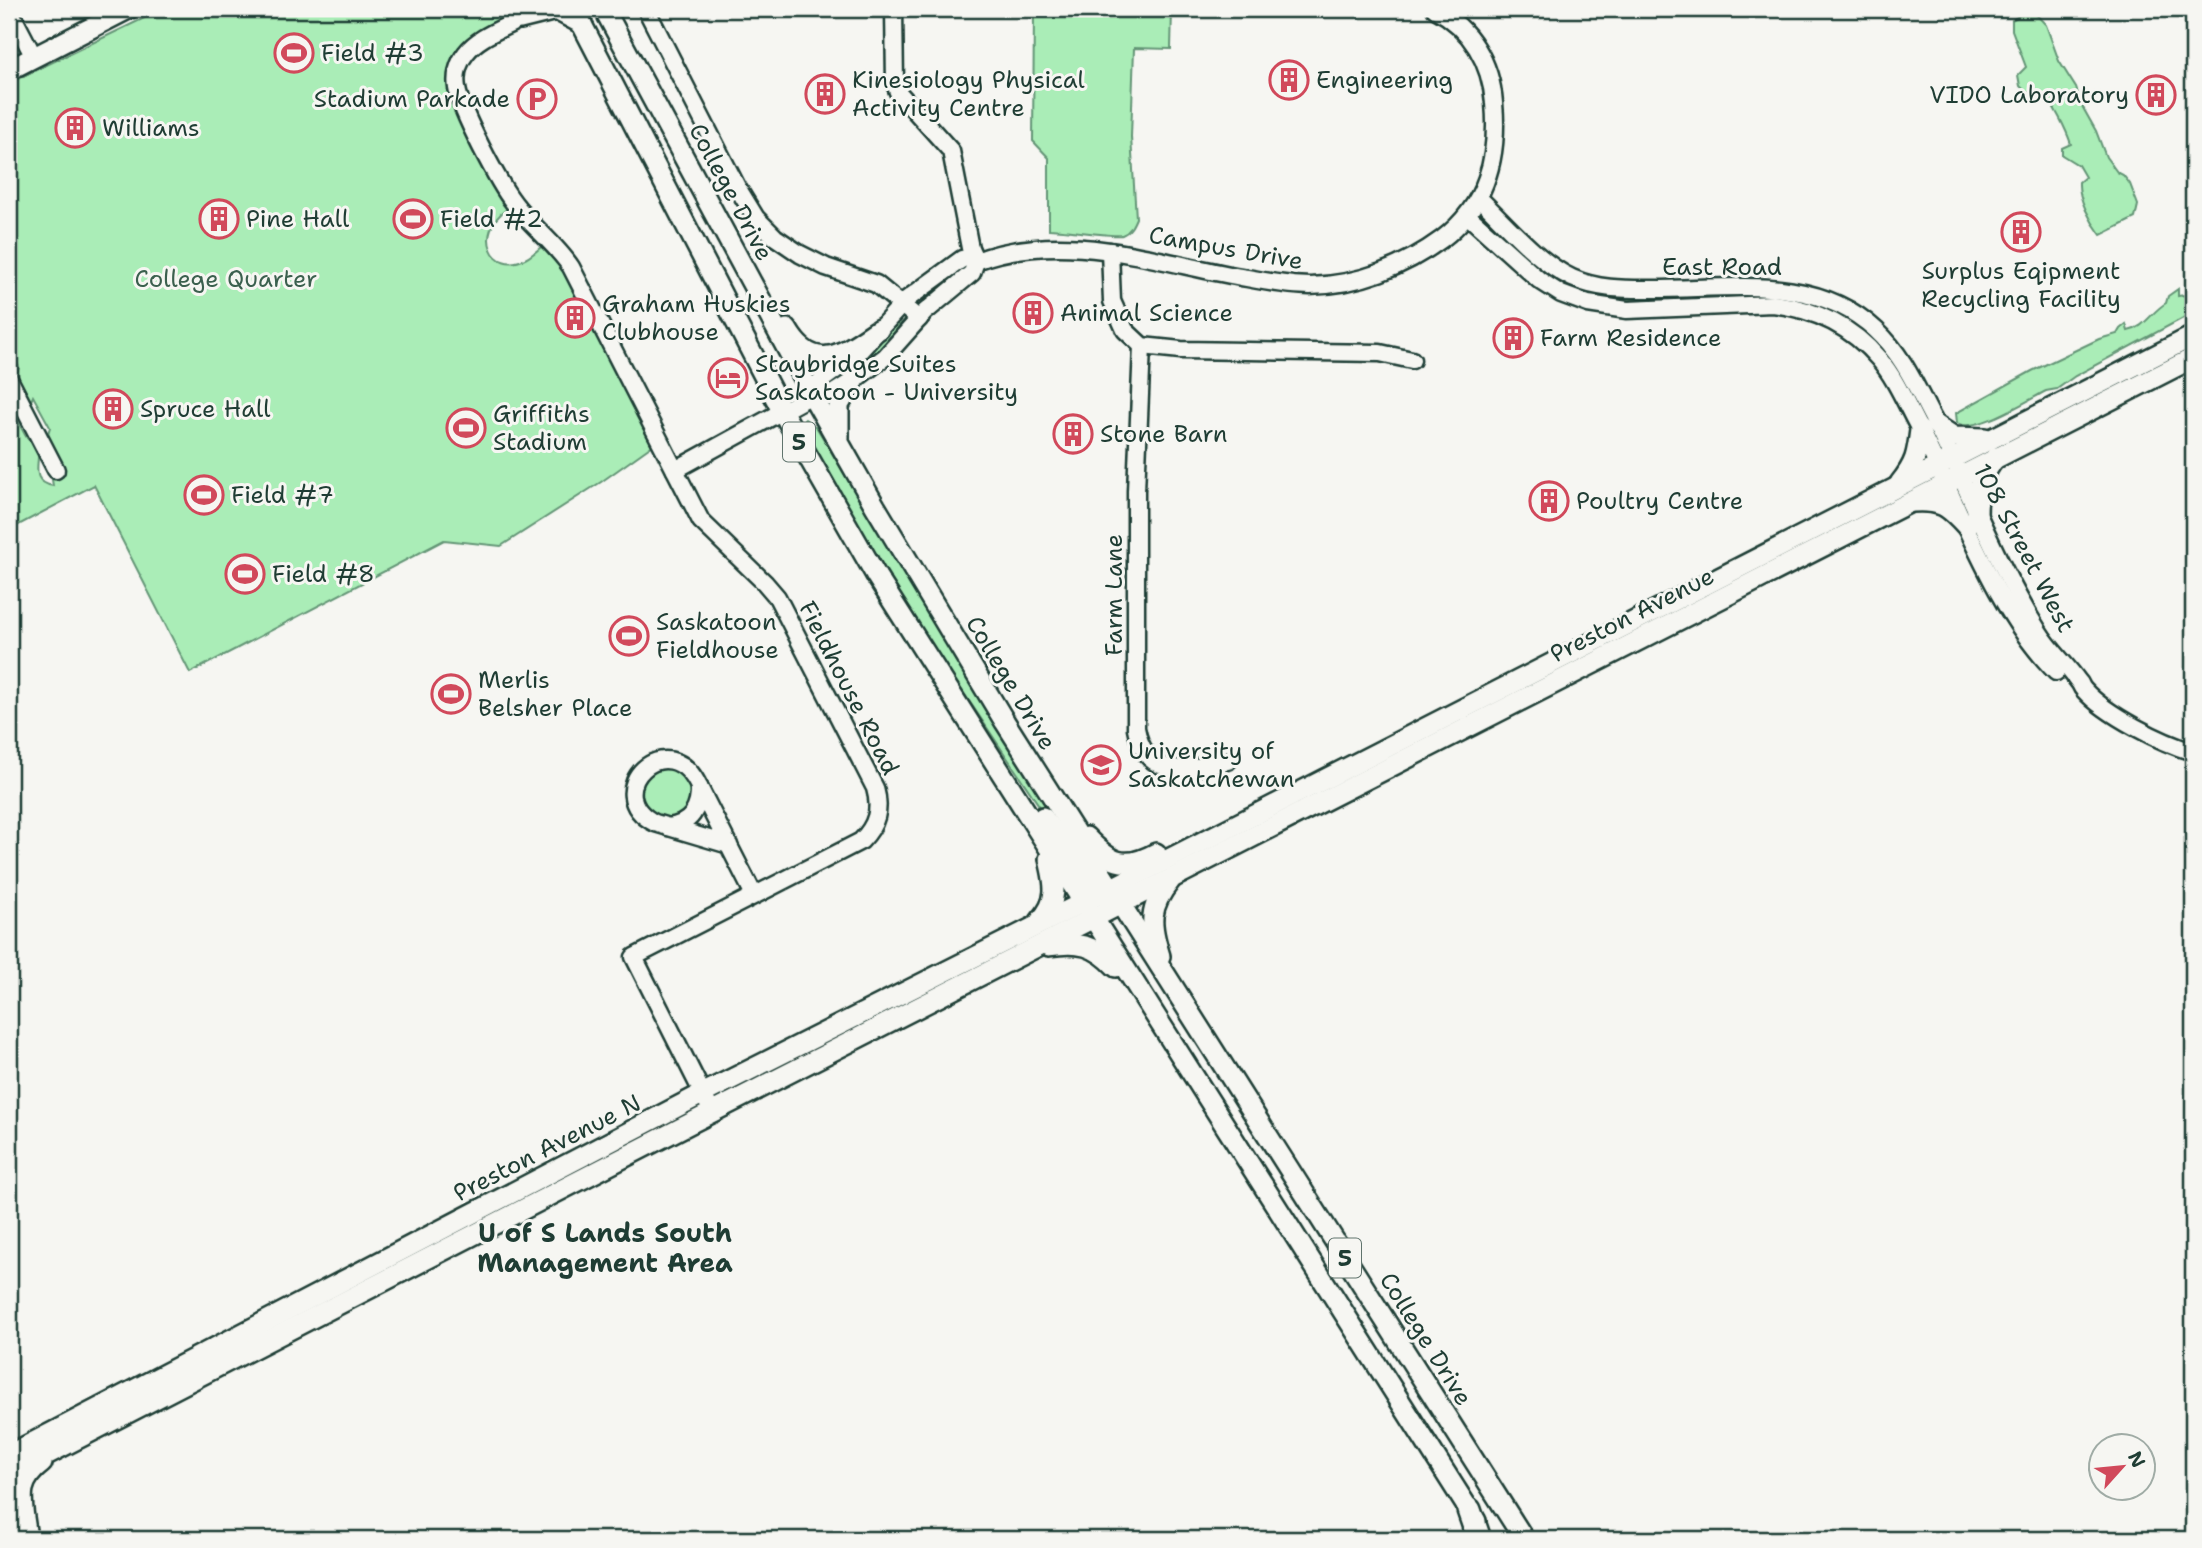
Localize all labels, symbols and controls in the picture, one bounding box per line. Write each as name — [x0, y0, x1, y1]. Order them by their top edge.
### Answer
sports icon: Field #3 — [273, 32, 315, 74]
place label: Field #3 — [321, 37, 424, 69]
building icon: Engineering — [1268, 59, 1310, 101]
place label: Kinesiology Physical Activity Centre — [852, 64, 1086, 124]
place label: Engineering — [1316, 64, 1453, 96]
building icon: Kinesiology Physical Activity Centre — [804, 73, 846, 115]
building icon: VIDO Laboratory — [2135, 74, 2177, 116]
parking icon: Stadium Parkade — [516, 78, 558, 120]
place label: VIDO Laboratory — [1929, 79, 2129, 111]
place label: Stadium Parkade — [314, 83, 510, 115]
building icon: Williams — [54, 107, 96, 149]
place label: Williams — [102, 112, 200, 144]
street label: College Drive — [681, 118, 781, 266]
building icon: Pine Hall — [198, 198, 240, 240]
sports icon: Field #2 — [392, 198, 434, 240]
place label: Pine Hall — [246, 203, 350, 235]
place label: Field #2 — [440, 203, 543, 235]
building icon: Surplus Eqipment Recycling Facility — [2000, 211, 2042, 253]
street label: Campus Drive — [1146, 219, 1306, 277]
street label: East Road — [1662, 251, 1782, 283]
place label: Surplus Eqipment Recycling Facility — [1921, 255, 2121, 315]
park label: College Quarter — [135, 263, 317, 295]
place label: Graham Huskies Clubhouse — [602, 288, 791, 348]
building icon: Animal Science — [1012, 292, 1054, 334]
building icon: Graham Huskies Clubhouse — [554, 297, 596, 339]
place label: Animal Science — [1060, 297, 1233, 329]
building icon: Farm Residence — [1492, 317, 1534, 359]
place label: Farm Residence — [1540, 322, 1721, 354]
place label: Staybridge Suites Saskatoon - University — [755, 348, 1018, 408]
hotel icon: Staybridge Suites Saskatoon - University — [707, 357, 749, 399]
building icon: Spruce Hall — [92, 388, 134, 430]
place label: Spruce Hall — [140, 393, 271, 425]
place label: Griffiths Stadium — [493, 398, 590, 458]
sports icon: Griffiths Stadium — [445, 407, 487, 449]
building icon: Stone Barn — [1052, 413, 1094, 455]
place label: Stone Barn — [1100, 418, 1227, 450]
road number: 5 — [783, 422, 815, 462]
street label: 108 Street West — [1966, 458, 2082, 638]
sports icon: Field #7 — [183, 474, 225, 516]
place label: Field #7 — [231, 479, 334, 511]
building icon: Poultry Centre — [1528, 480, 1570, 522]
place label: Poultry Centre — [1576, 485, 1743, 517]
street label: Farm Lane — [1098, 534, 1130, 656]
sports icon: Field #8 — [224, 553, 266, 595]
place label: Field #8 — [272, 558, 375, 590]
street label: Preston Avenue — [1545, 560, 1719, 670]
street label: Fieldhouse Road — [791, 596, 907, 780]
place label: Saskatoon Fieldhouse — [656, 606, 779, 666]
street label: College Drive — [958, 610, 1064, 756]
sports icon: Saskatoon Fieldhouse — [608, 615, 650, 657]
place label: Merlis Belsher Place — [478, 664, 633, 724]
sports icon: Merlis Belsher Place — [430, 673, 472, 715]
place label: University of Saskatchewan — [1128, 735, 1295, 795]
school or university icon: University of Saskatchewan — [1080, 744, 1122, 786]
street label: Preston Avenue N — [448, 1087, 646, 1209]
district label: U of S Lands South Management Area — [477, 1215, 733, 1280]
road number: 5 — [1329, 1238, 1361, 1278]
street label: College Drive — [1372, 1266, 1480, 1412]
north arrow — [2086, 1432, 2156, 1502]
text: N — [2122, 1447, 2151, 1472]

